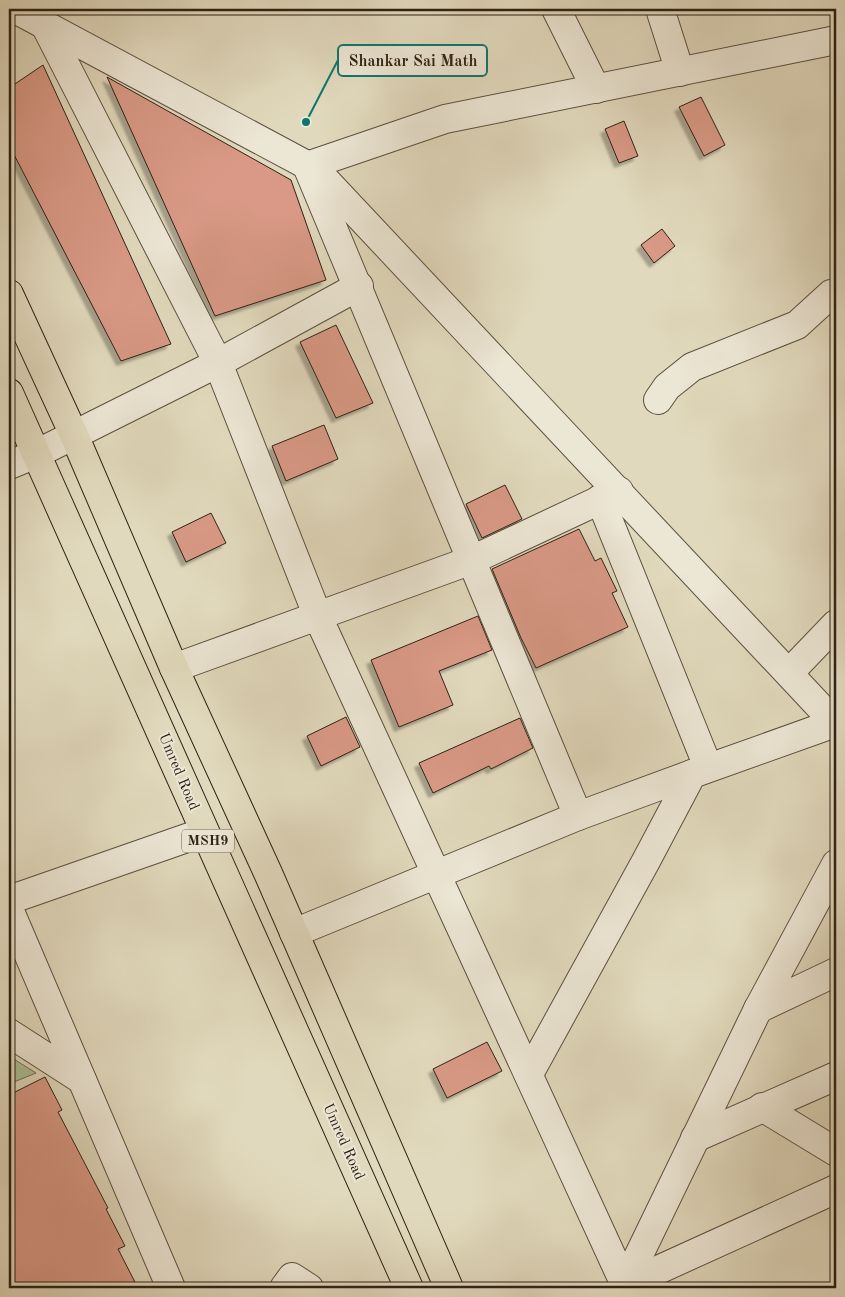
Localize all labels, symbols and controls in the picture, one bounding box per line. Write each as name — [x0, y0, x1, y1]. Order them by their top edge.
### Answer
callout: Shankar Sai Math — [338, 45, 487, 76]
text: Shankar Sai Math — [349, 54, 477, 70]
street label: Umred Road — [155, 731, 201, 813]
road number: MSH9 — [182, 829, 234, 852]
street label: Umred Road — [319, 1101, 367, 1183]

